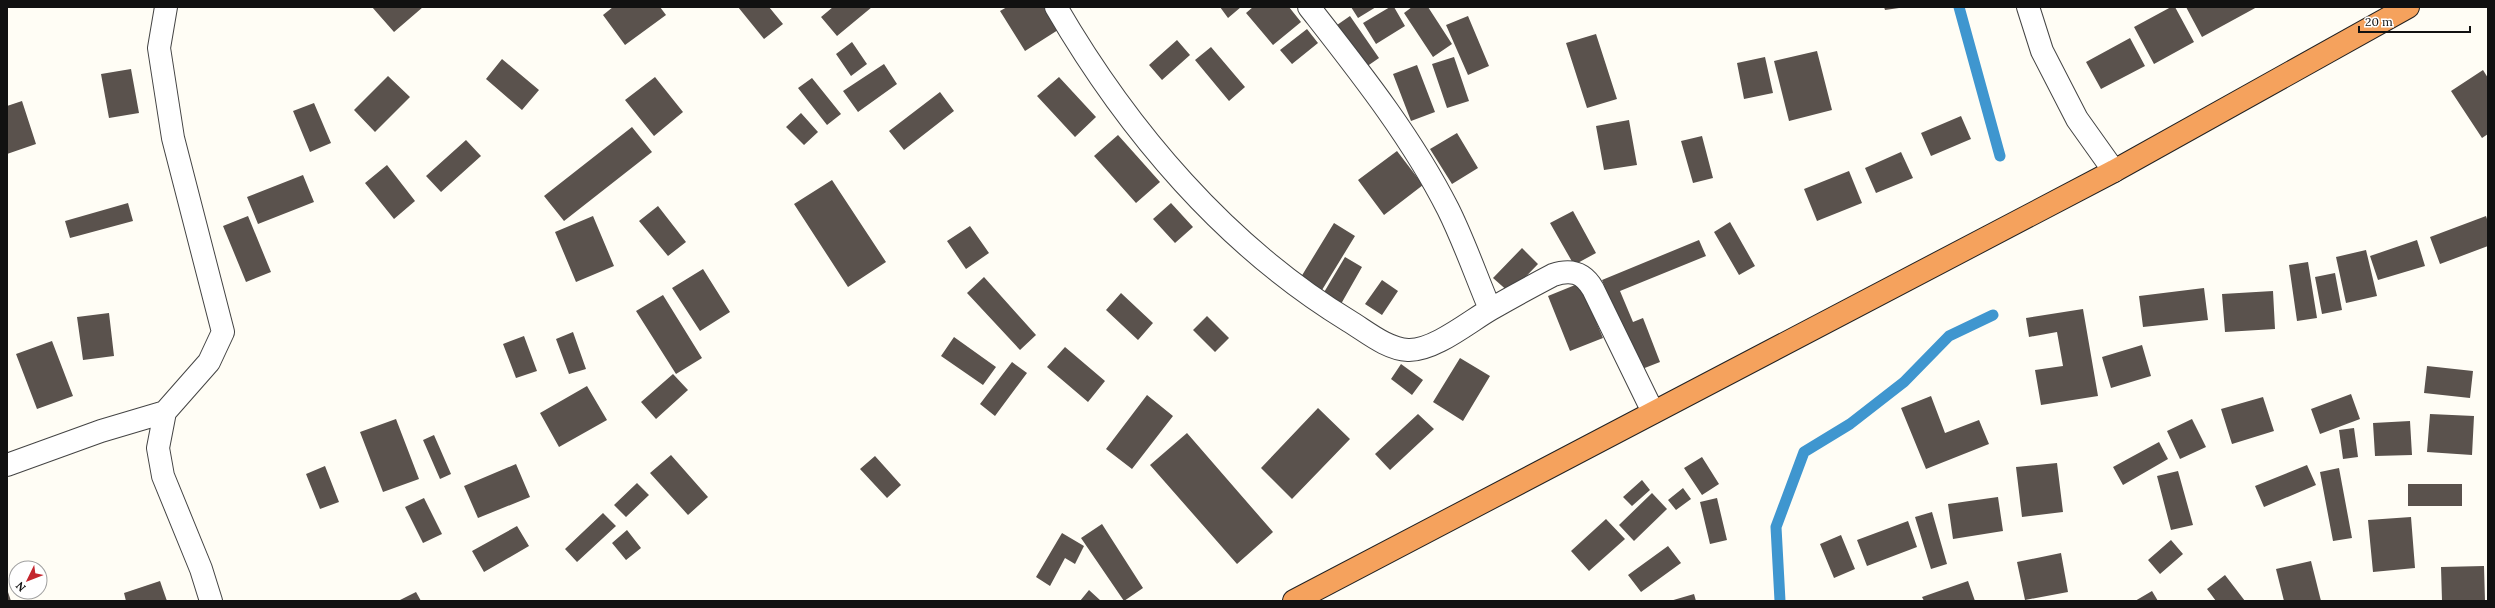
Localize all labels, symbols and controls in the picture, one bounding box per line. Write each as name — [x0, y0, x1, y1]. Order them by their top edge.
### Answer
scale bar — [2359, 8, 2470, 34]
text: 20 m — [2365, 14, 2393, 29]
north arrow — [8, 560, 48, 600]
text: N — [12, 579, 29, 595]

